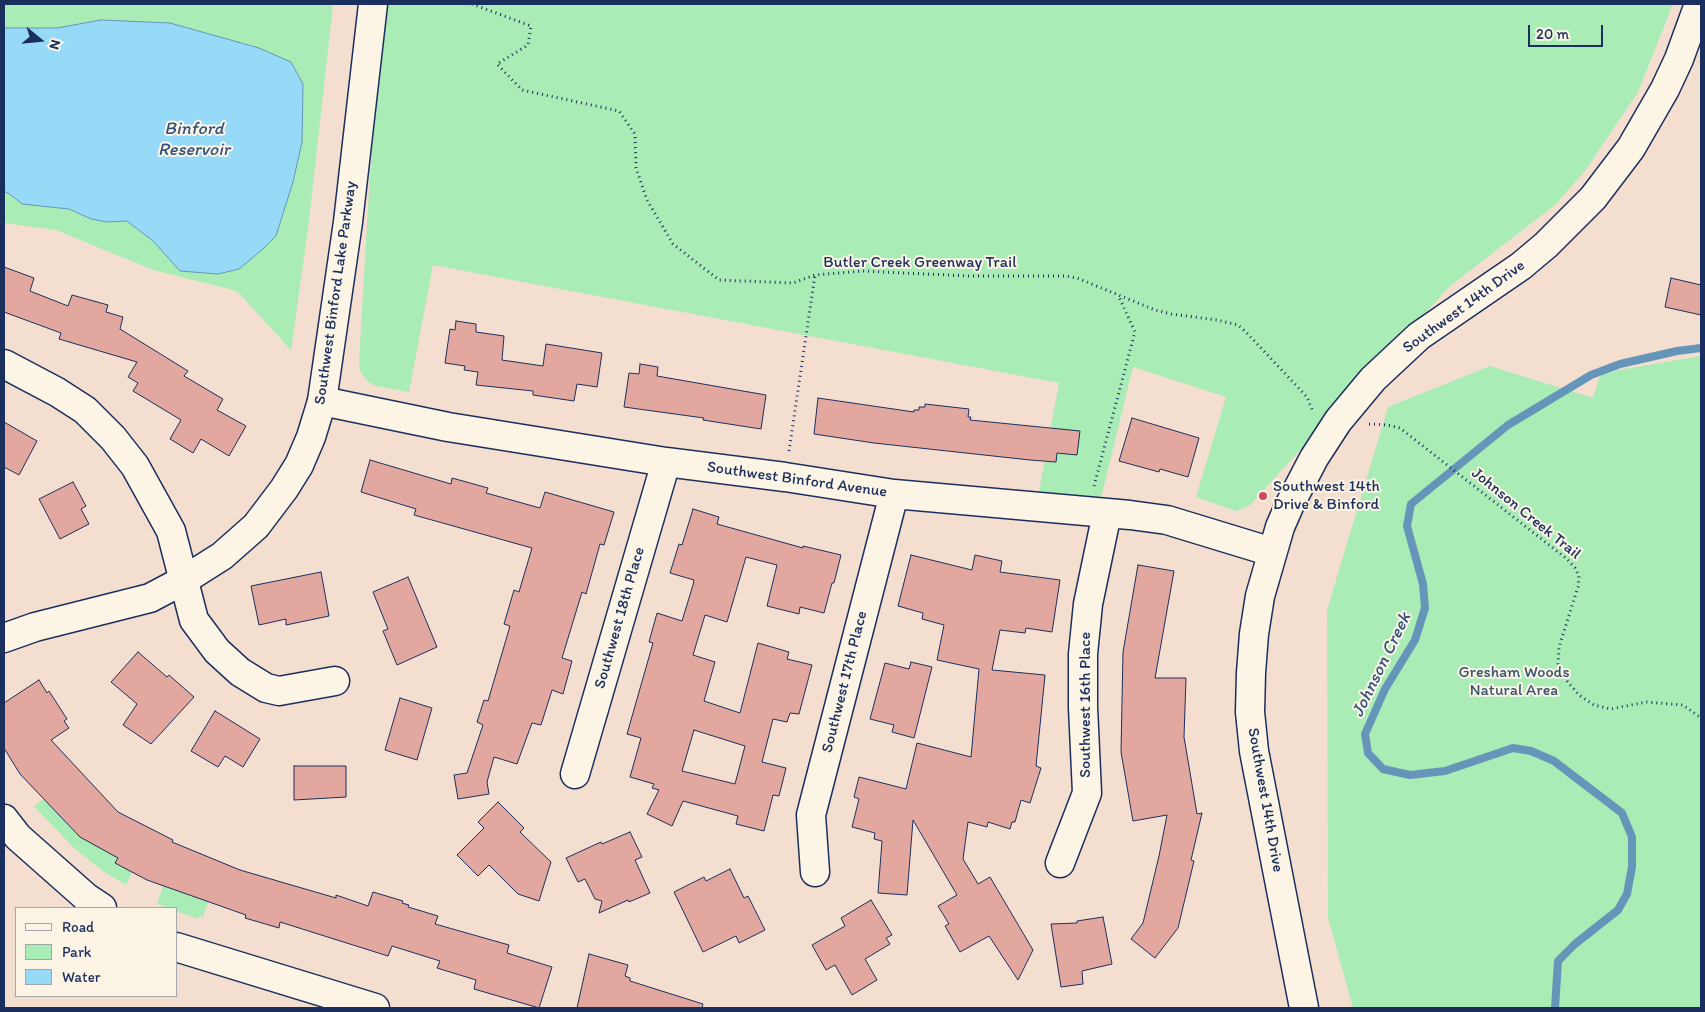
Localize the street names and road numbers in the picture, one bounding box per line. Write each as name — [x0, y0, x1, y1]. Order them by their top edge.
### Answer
street label: Southwest Binford Lake Parkway — [311, 180, 361, 406]
street label: Butler Creek Greenway Trail — [823, 253, 1017, 273]
street label: Southwest 14th Drive — [1399, 256, 1529, 358]
street label: Southwest Binford Avenue — [706, 458, 888, 502]
street label: Johnson Creek Trail — [1467, 464, 1585, 564]
street label: Southwest 18th Place — [591, 545, 649, 691]
street label: Southwest 17th Place — [818, 609, 872, 755]
street label: Southwest 16th Place — [1076, 632, 1096, 778]
street label: Southwest 14th Drive — [1243, 726, 1287, 874]

